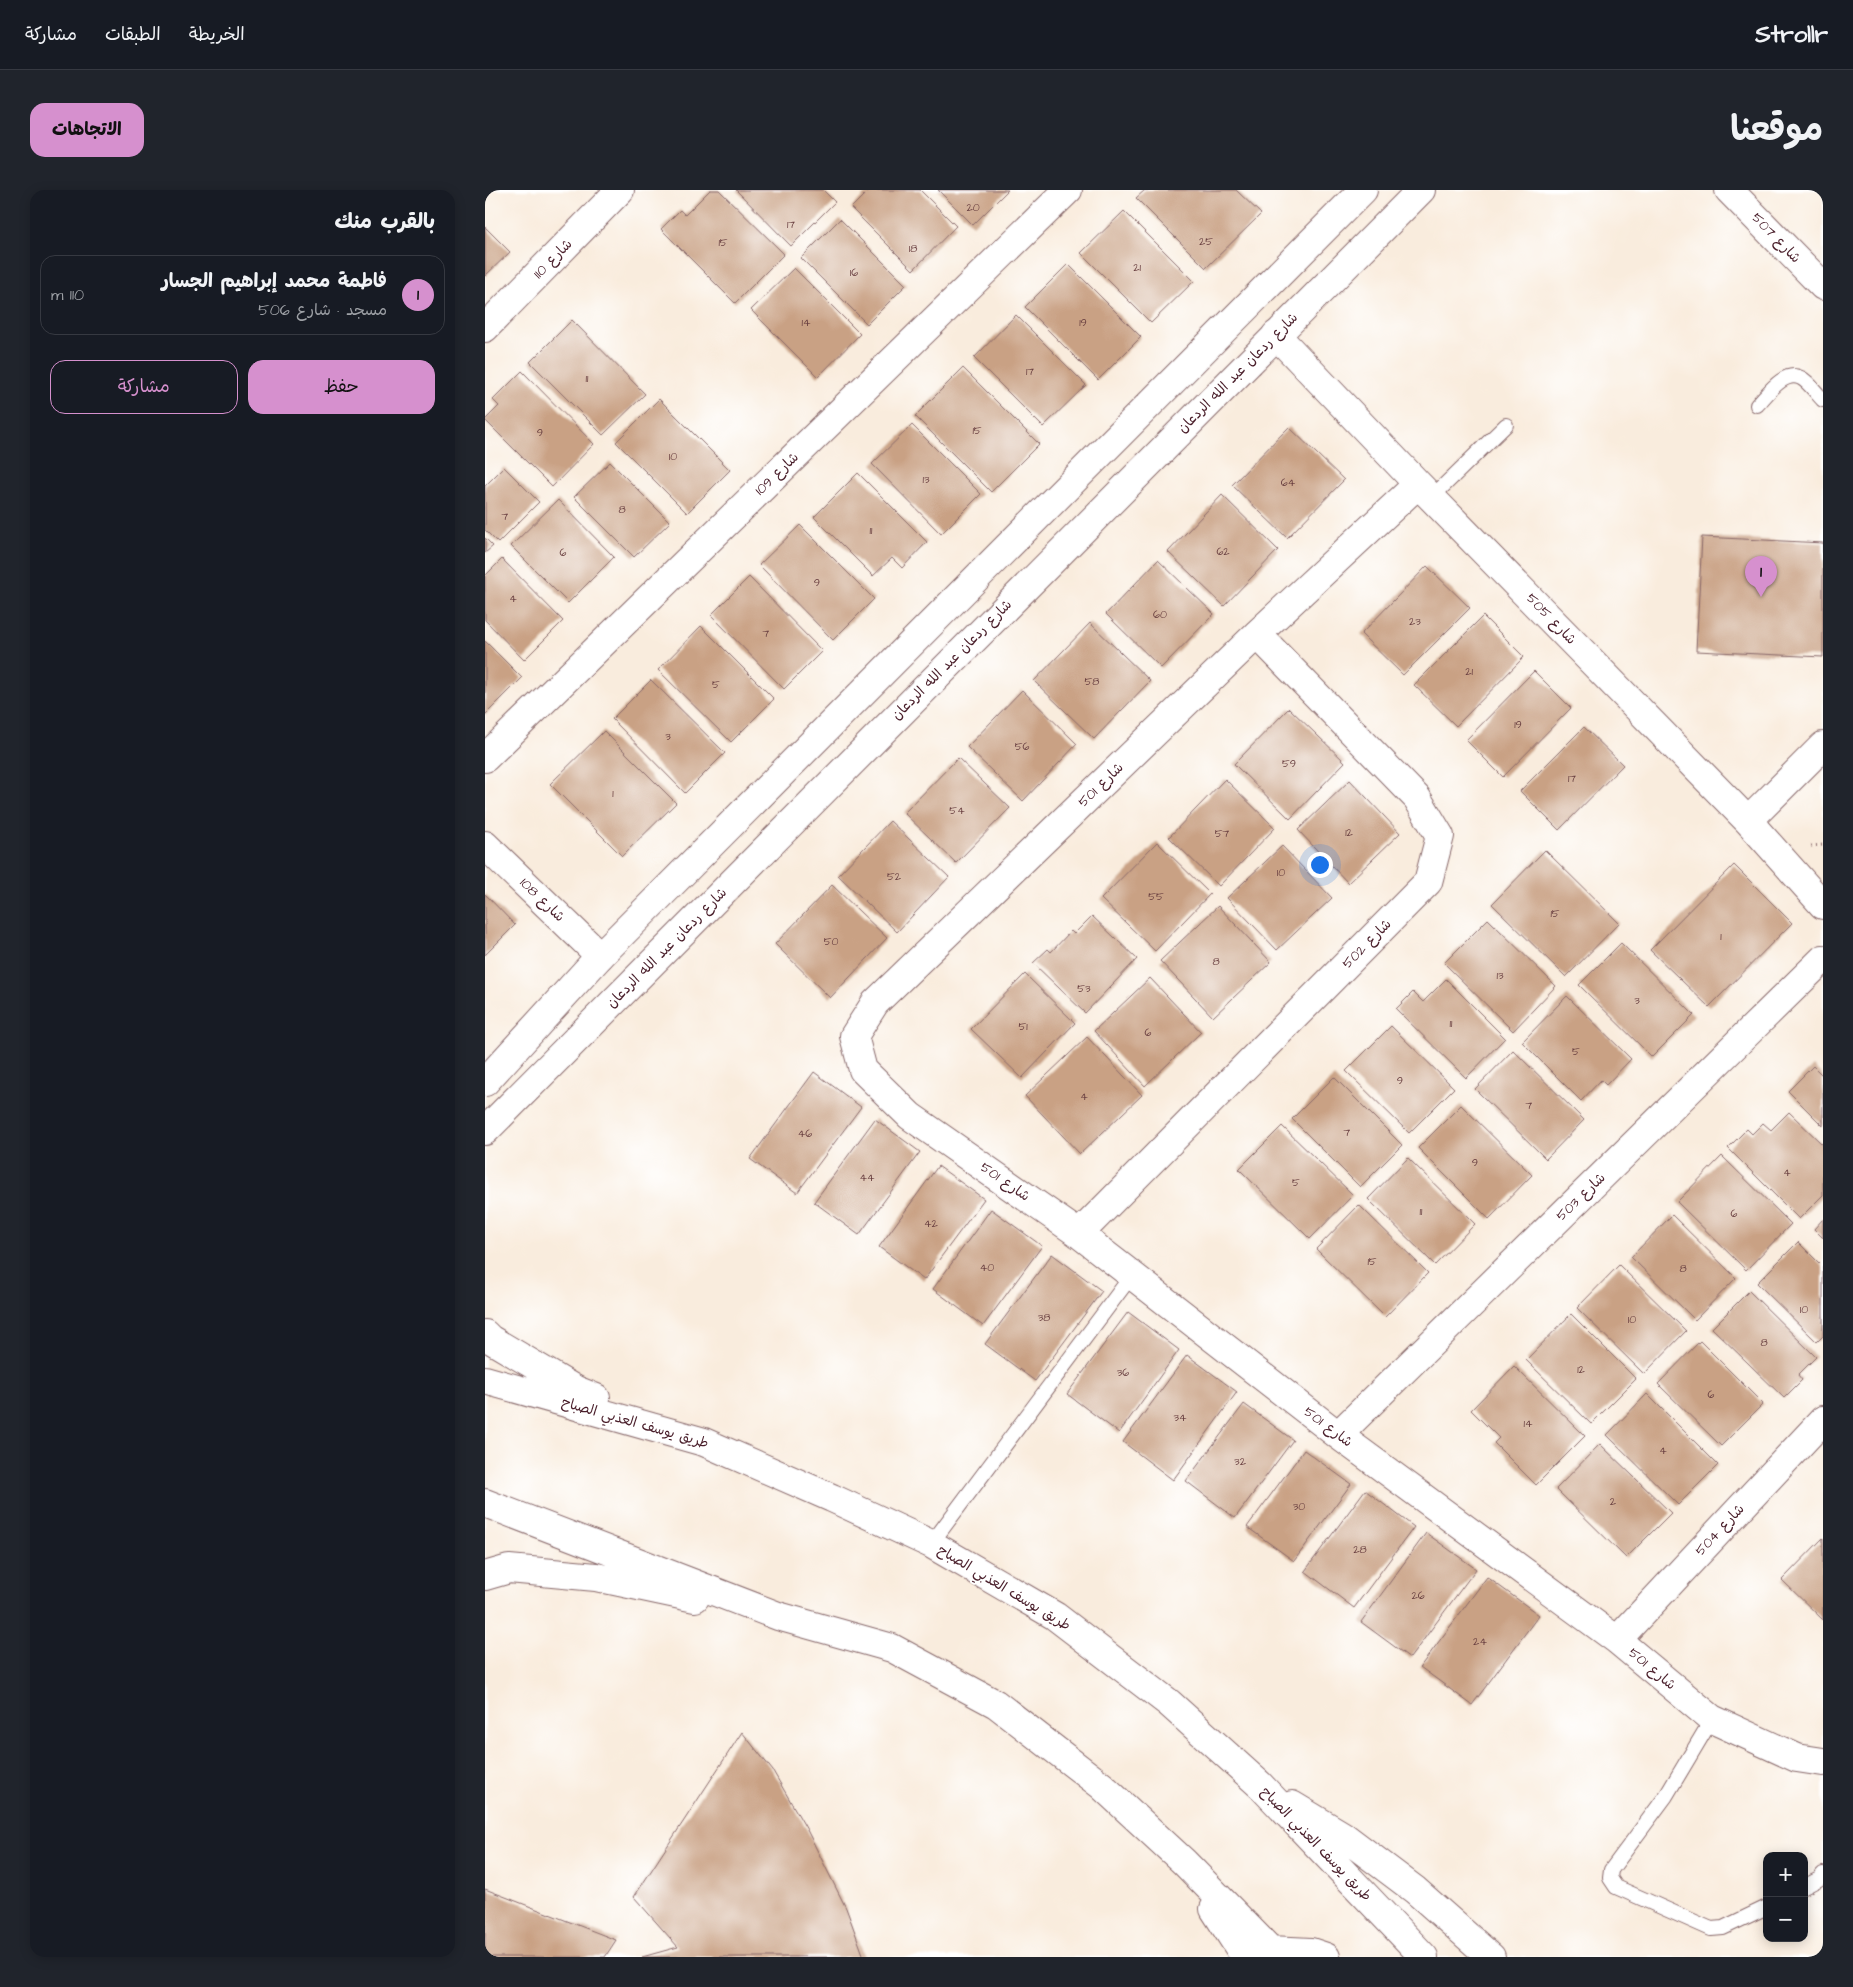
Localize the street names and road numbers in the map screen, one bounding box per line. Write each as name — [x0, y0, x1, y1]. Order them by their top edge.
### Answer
street label: شارع 507 — [1747, 208, 1805, 268]
street label: شارع 110 — [529, 235, 577, 283]
street label: شارع ردعان عبد الله الردعان — [1173, 308, 1303, 438]
street label: شارع 109 — [750, 448, 804, 500]
street label: شارع 505 — [1521, 589, 1581, 649]
street label: شارع ردعان عبد الله الردعان — [887, 595, 1017, 725]
street label: شارع 501 — [1074, 758, 1128, 812]
street label: شارع 108 — [515, 873, 569, 927]
street label: شارع ردعان عبد الله الردعان — [602, 883, 732, 1013]
street label: شارع 502 — [1338, 915, 1396, 973]
street label: شارع 501 — [976, 1158, 1034, 1206]
street label: شارع 503 — [1552, 1168, 1610, 1226]
street label: طريق يوسف العذبي الصباح — [558, 1392, 711, 1456]
street label: شارع 501 — [1299, 1402, 1357, 1452]
street label: شارع 504 — [1691, 1500, 1749, 1560]
street label: طريق يوسف العذبي الصباح — [933, 1540, 1074, 1638]
street label: شارع 501 — [1624, 1643, 1680, 1695]
street label: طريق يوسف العذبي الصباح — [1254, 1782, 1376, 1907]

